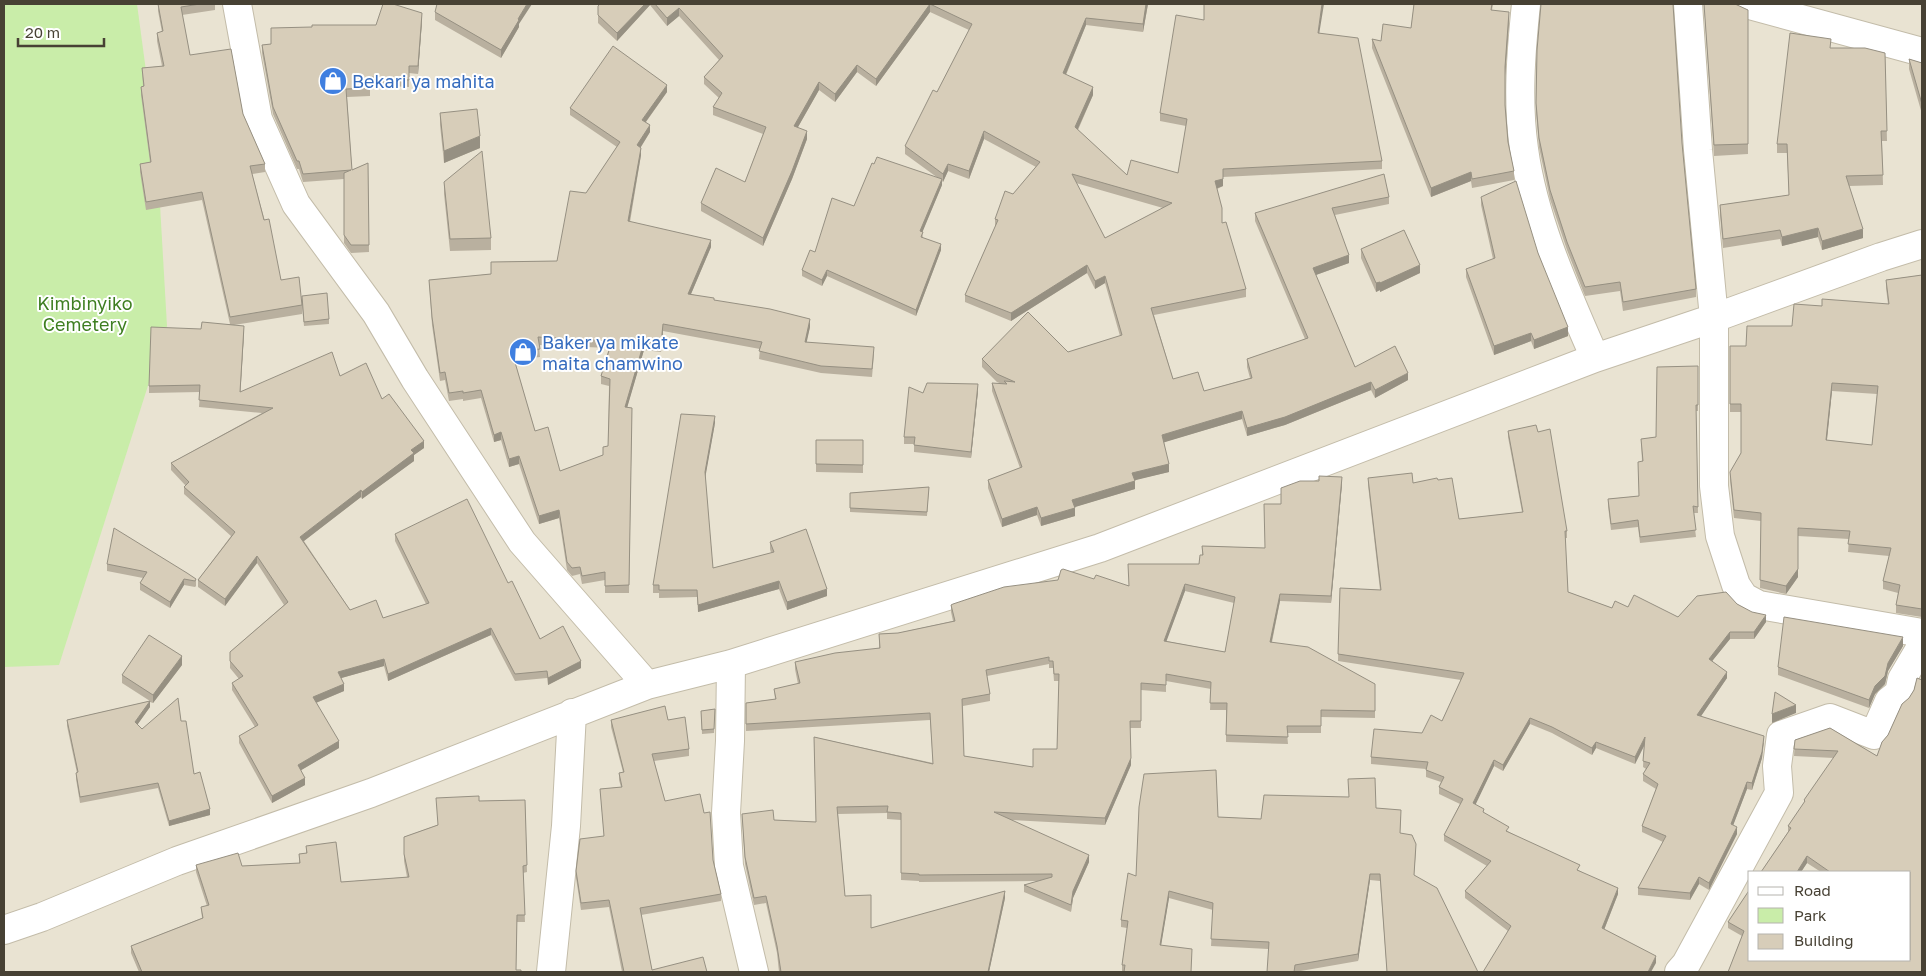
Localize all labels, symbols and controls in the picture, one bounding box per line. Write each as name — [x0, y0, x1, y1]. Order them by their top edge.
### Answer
scale bar — [18, 15, 104, 47]
text: 20 m — [25, 23, 60, 41]
shop icon: Bekari ya mahita — [318, 66, 348, 96]
place label: Bekari ya mahita — [352, 70, 495, 92]
park label: Kimbinyiko Cemetery — [37, 292, 133, 335]
place label: Baker ya mikate maita chamwino — [542, 331, 683, 374]
shop icon: Baker ya mikate maita chamwino — [508, 337, 538, 367]
legend — [1748, 871, 1911, 961]
text: Road — [1794, 881, 1831, 899]
text: Park — [1794, 906, 1827, 924]
text: Building — [1794, 931, 1854, 949]

